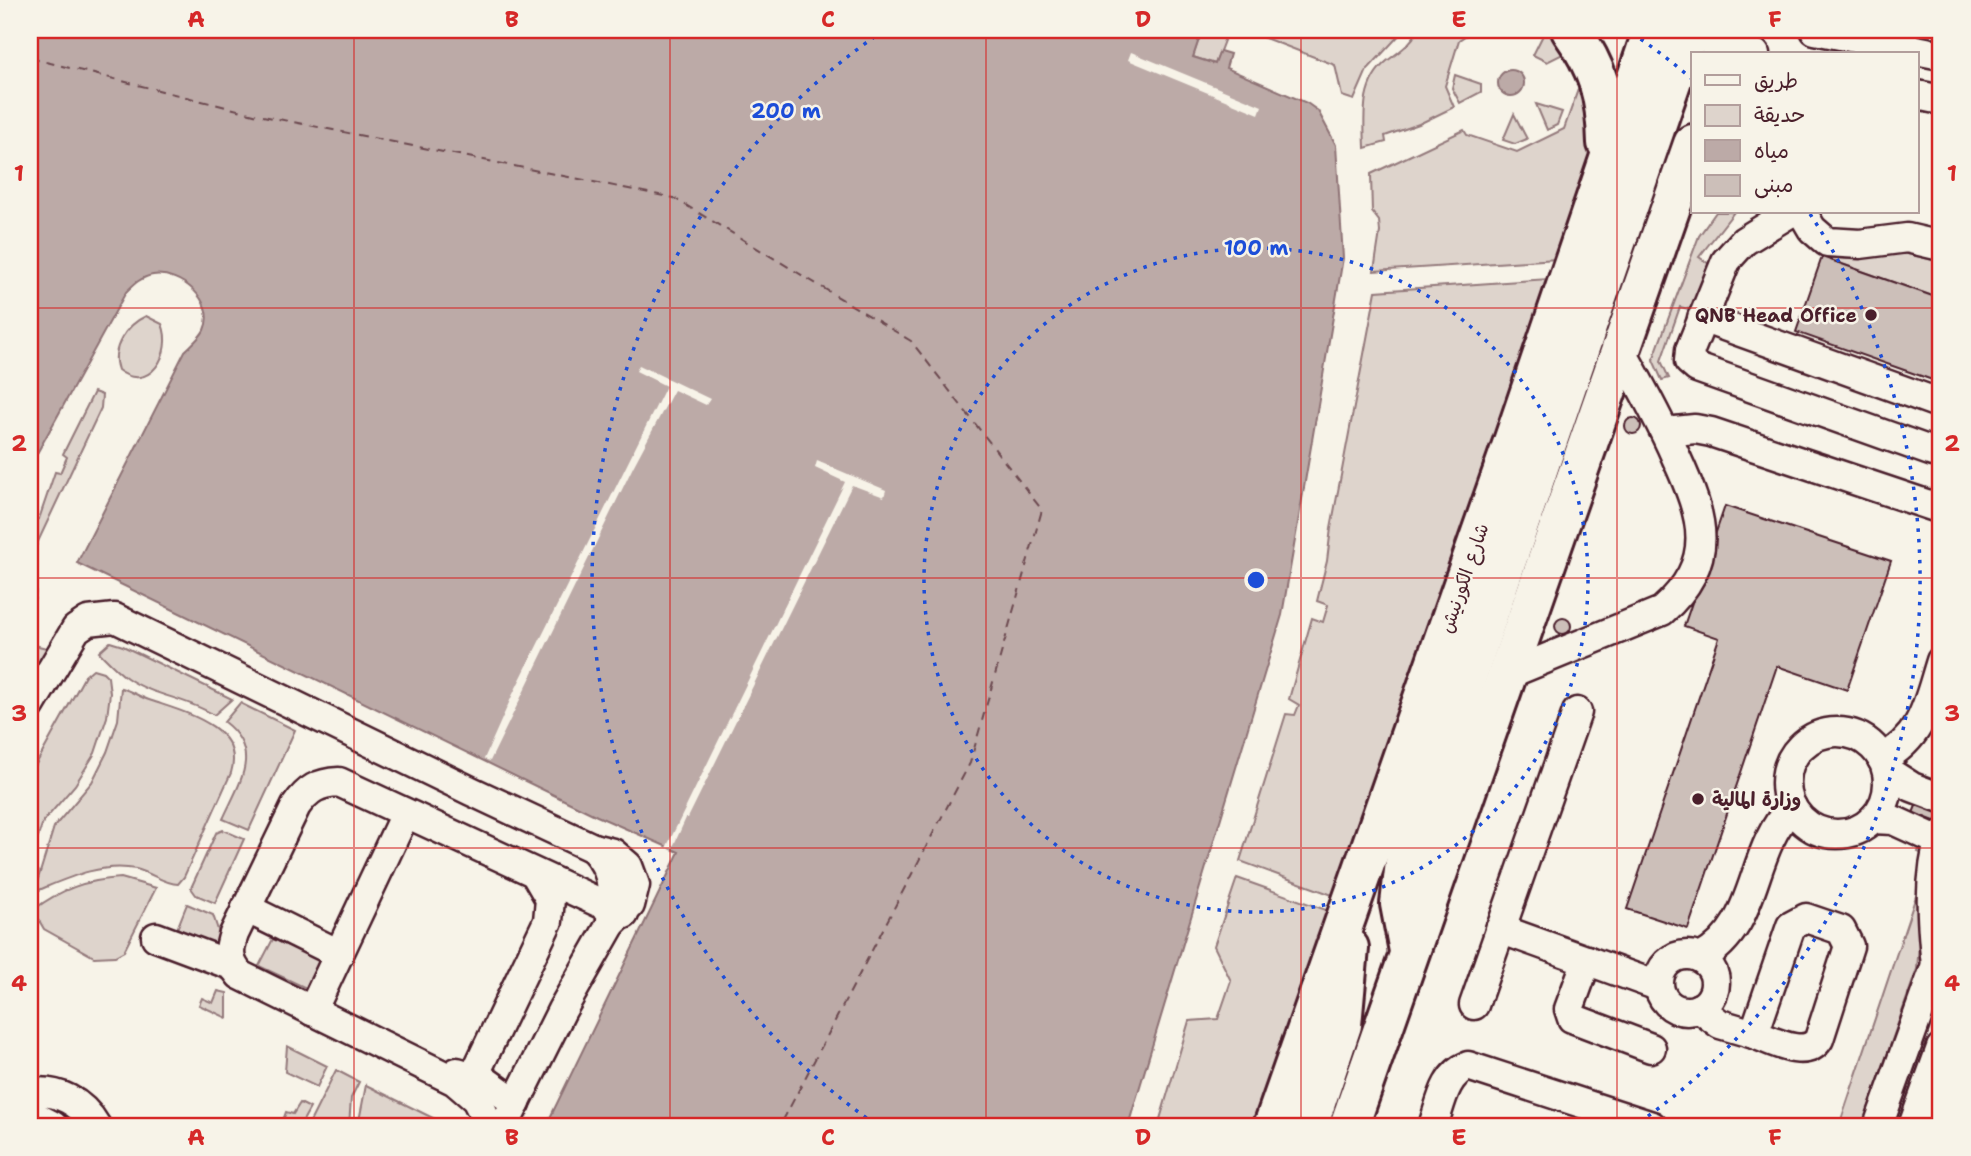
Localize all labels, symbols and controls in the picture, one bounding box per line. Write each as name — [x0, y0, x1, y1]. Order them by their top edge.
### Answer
text: A — [187, 4, 205, 34]
text: B — [505, 4, 519, 34]
text: C — [821, 4, 835, 34]
text: D — [1135, 4, 1151, 34]
text: E — [1451, 4, 1467, 34]
text: F — [1768, 4, 1782, 34]
legend — [1691, 52, 1918, 214]
text: طريق — [1754, 67, 1798, 95]
text: 200 m — [751, 97, 821, 125]
text: حديقة — [1754, 101, 1805, 129]
text: مياه — [1754, 137, 1789, 165]
text: 1 — [14, 158, 24, 188]
text: 1 — [1947, 158, 1957, 188]
text: مبنى — [1754, 171, 1793, 199]
text: 100 m — [1224, 234, 1288, 262]
place label: QNB Head Office — [1695, 303, 1857, 328]
marker: QNB Head Office — [1863, 307, 1879, 323]
text: 2 — [11, 428, 27, 458]
text: 2 — [1944, 428, 1960, 458]
street label: شارع الكورنيش — [1434, 520, 1495, 636]
centre of rings — [1244, 568, 1268, 592]
text: 3 — [11, 698, 27, 728]
text: 3 — [1944, 698, 1960, 728]
place label: وزارة المالية — [1712, 787, 1801, 812]
marker: وزارة المالية — [1690, 791, 1706, 807]
text: 4 — [11, 968, 27, 998]
text: 4 — [1944, 968, 1960, 998]
text: A — [187, 1122, 205, 1152]
text: B — [505, 1122, 519, 1152]
text: C — [821, 1122, 835, 1152]
text: D — [1135, 1122, 1151, 1152]
text: E — [1451, 1122, 1467, 1152]
text: F — [1768, 1122, 1782, 1152]

